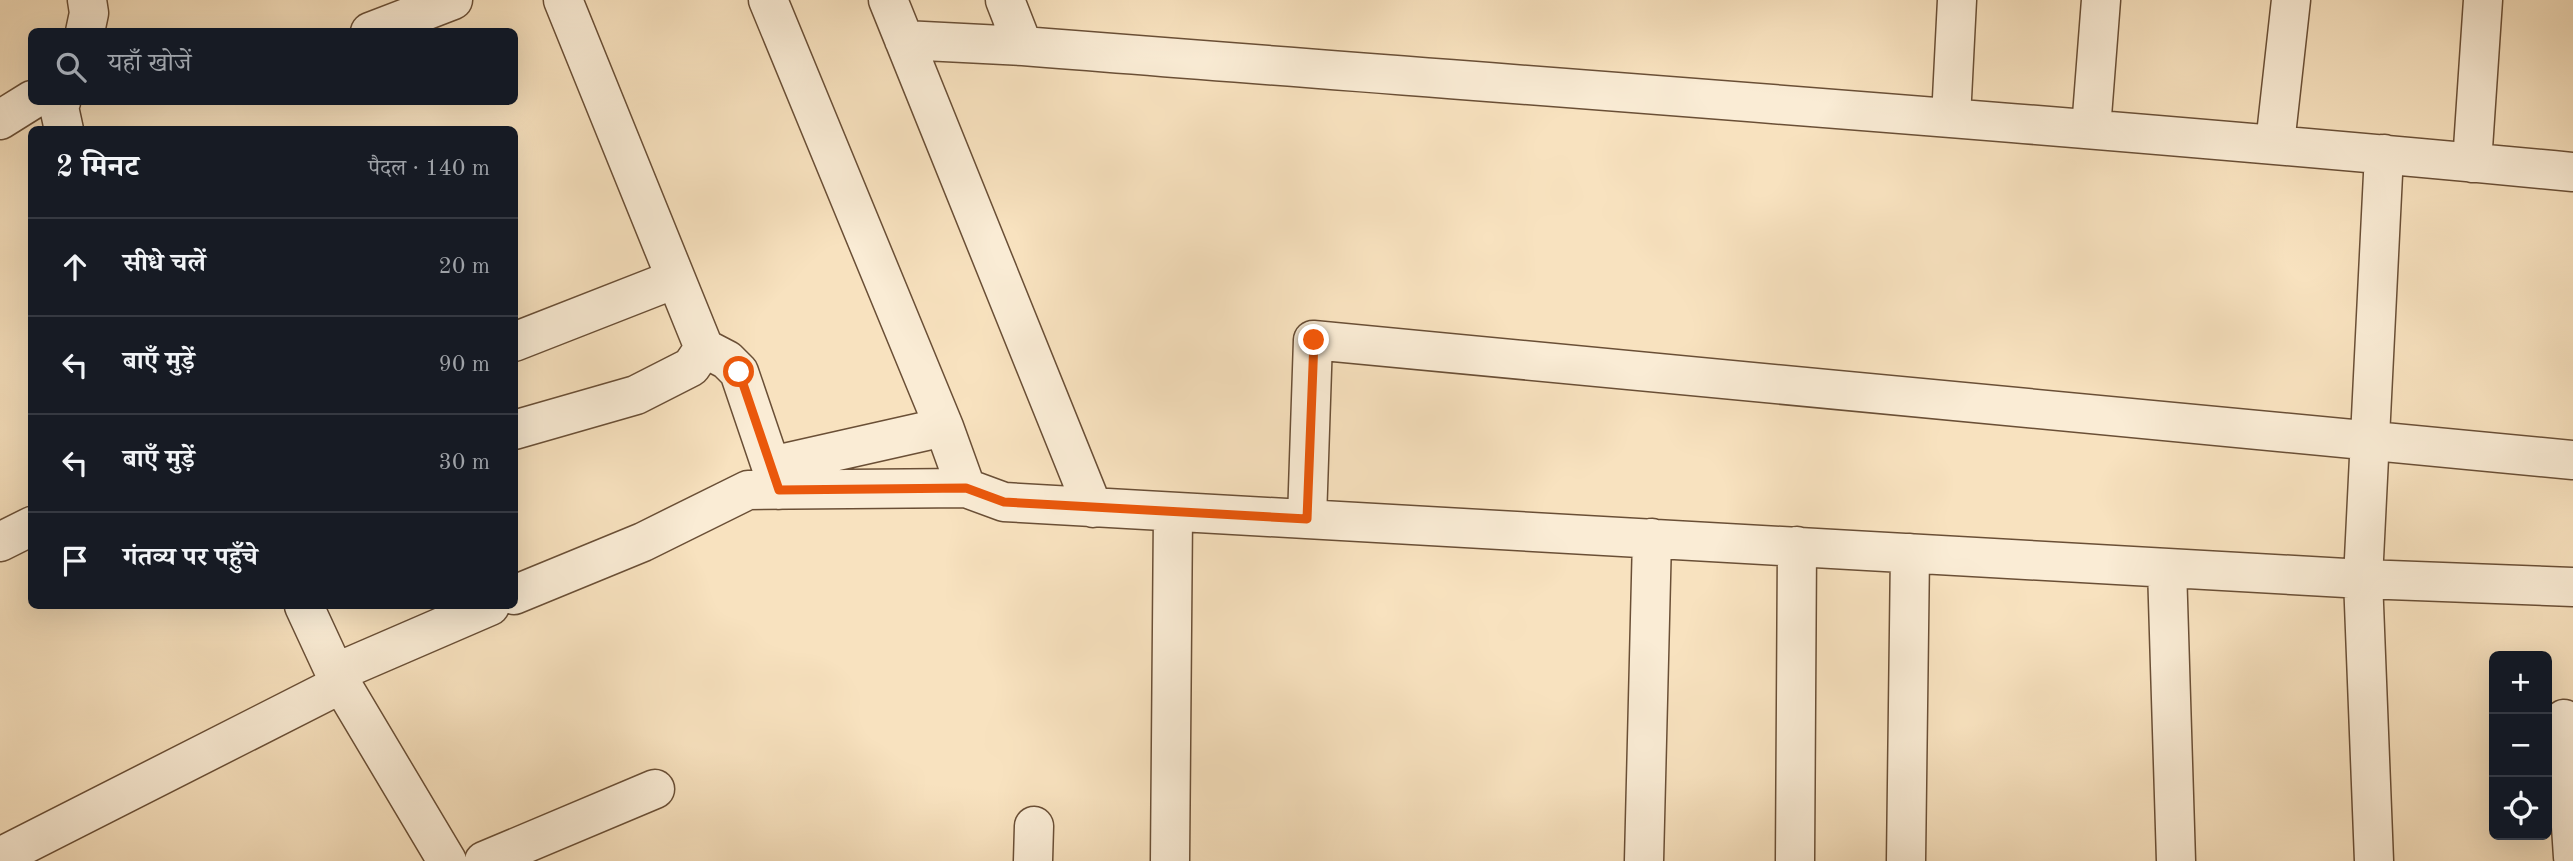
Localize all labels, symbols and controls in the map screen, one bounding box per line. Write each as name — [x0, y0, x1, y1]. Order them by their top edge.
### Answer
search box — [28, 28, 518, 105]
icon: search — [52, 48, 90, 86]
text: यहाँ खोजें — [108, 51, 191, 77]
text: 2 मिनट — [56, 153, 139, 183]
text: पैदल · 140 m — [368, 157, 490, 180]
icon: ahead — [56, 248, 94, 286]
text: सीधे चलें — [123, 251, 206, 277]
text: 20 m — [439, 255, 490, 278]
route end — [1298, 324, 1329, 355]
icon: left — [56, 346, 94, 384]
text: बाएँ मुड़ें — [123, 349, 195, 375]
text: 90 m — [439, 353, 490, 376]
route start — [723, 356, 754, 387]
icon: left — [56, 444, 94, 482]
text: बाएँ मुड़ें — [123, 447, 195, 473]
text: 30 m — [439, 451, 490, 474]
icon: arrive — [56, 542, 94, 580]
text: गंतव्य पर पहुँचे — [123, 545, 258, 571]
map controls — [2489, 651, 2552, 840]
button: + — [2489, 651, 2552, 714]
button: − — [2489, 714, 2552, 777]
button: locate — [2489, 777, 2552, 840]

